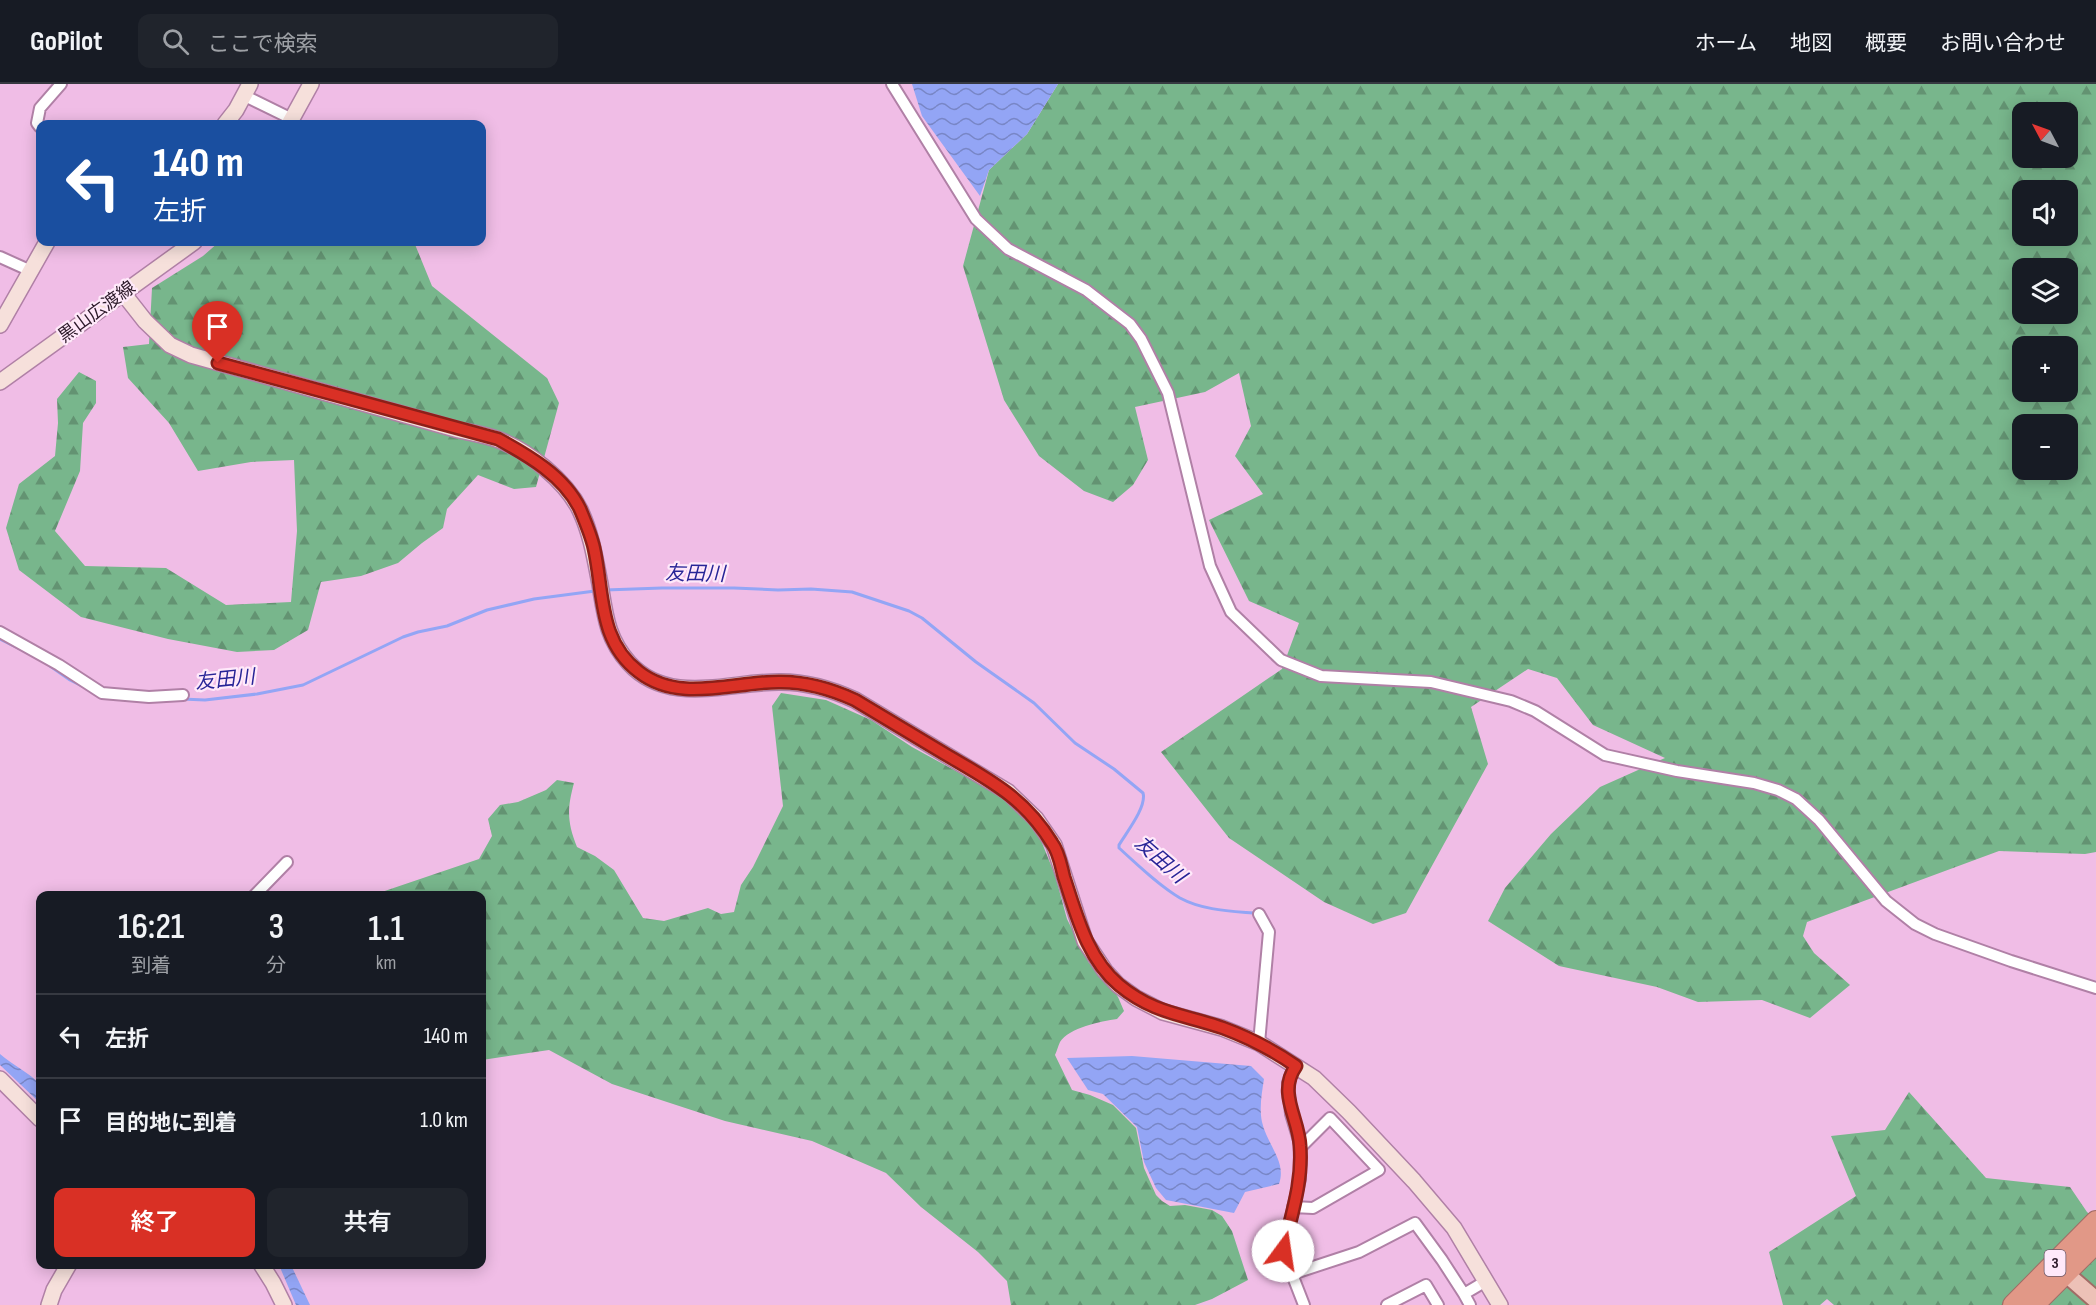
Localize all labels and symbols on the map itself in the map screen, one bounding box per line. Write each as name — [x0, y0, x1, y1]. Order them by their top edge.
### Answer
north arrow — [2012, 102, 2078, 168]
street label: 黒山広渡線 — [54, 277, 140, 347]
pin — [192, 301, 243, 363]
water label: 友田川 — [665, 561, 727, 587]
water label: 友田川 — [194, 665, 258, 695]
water label: 友田川 — [1129, 831, 1192, 890]
position arrow — [1251, 1219, 1315, 1283]
road number: 3 — [2044, 1250, 2066, 1276]

